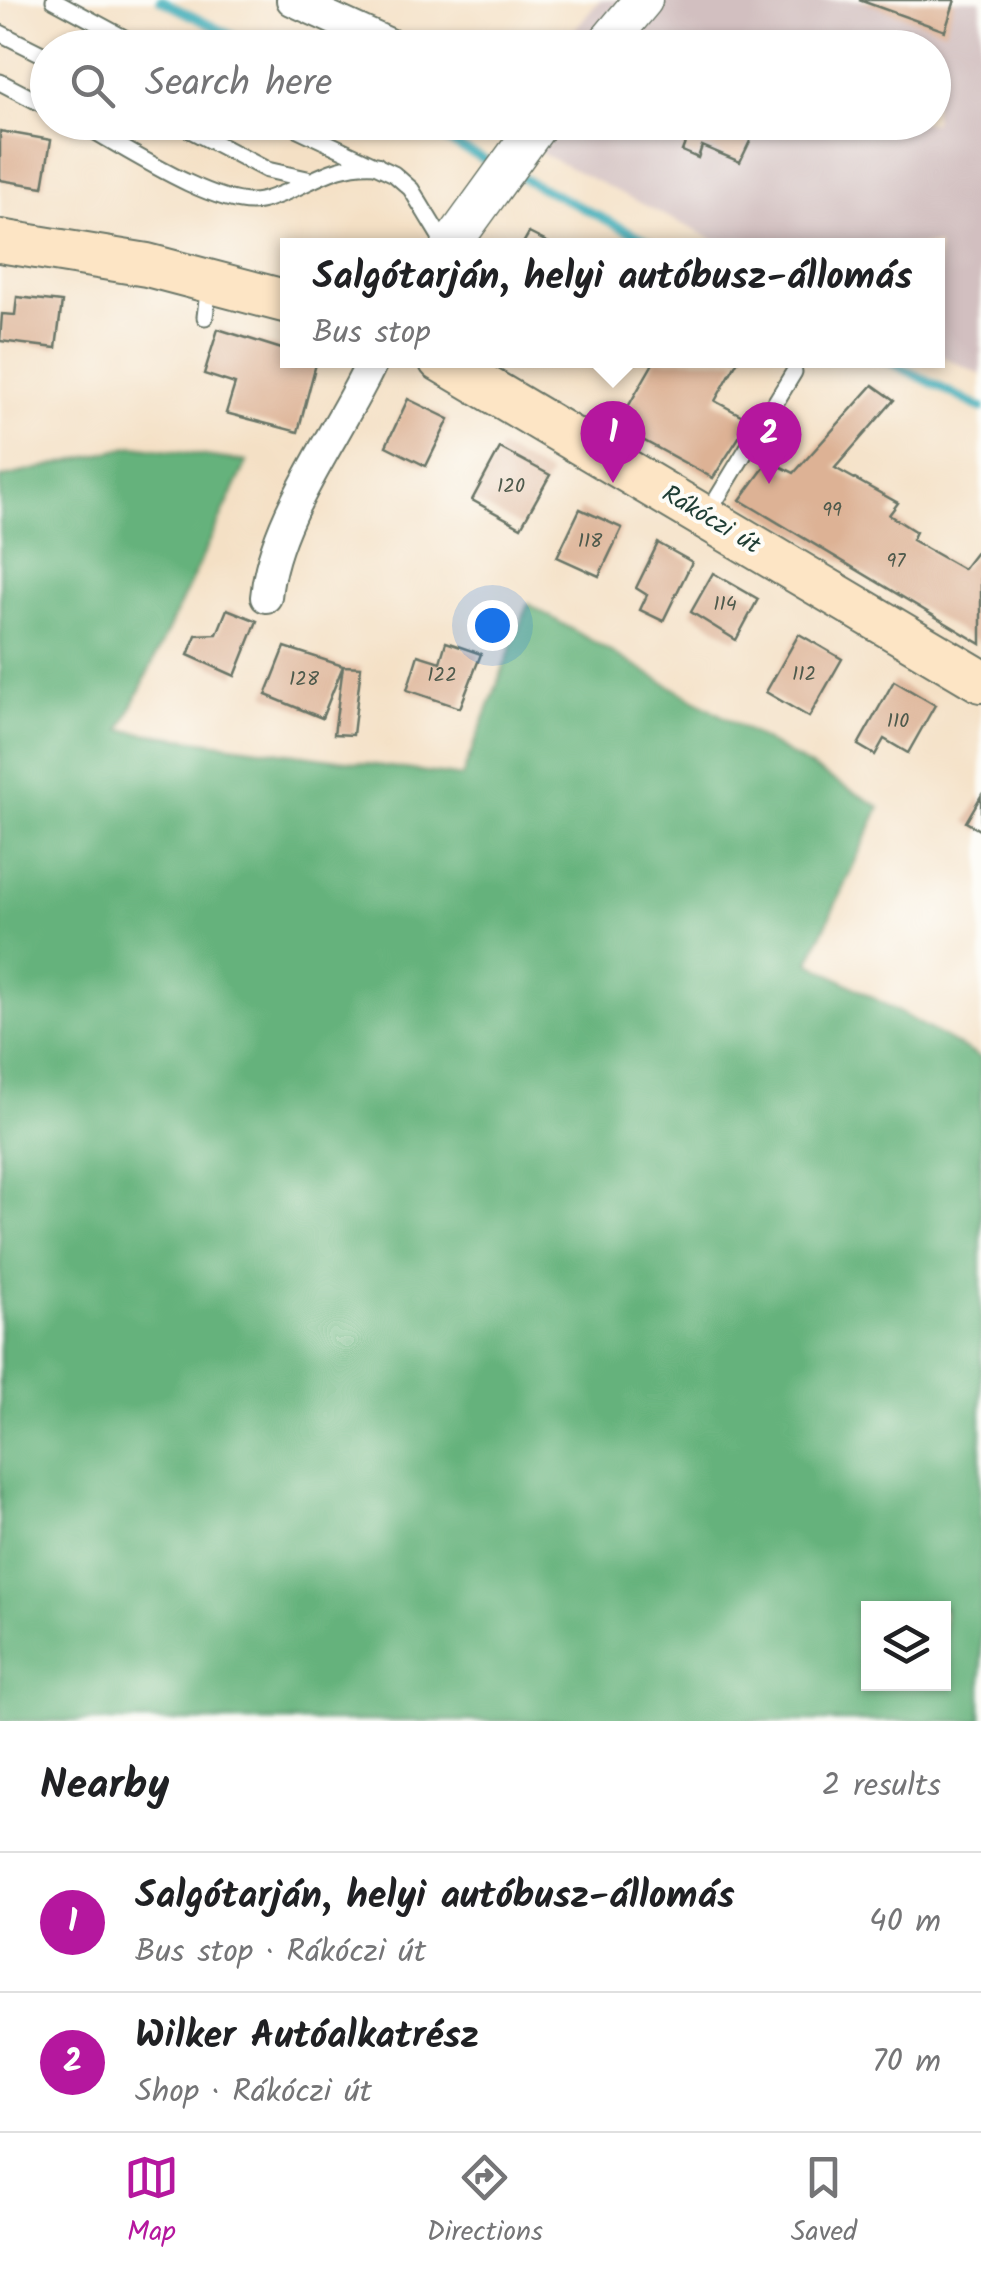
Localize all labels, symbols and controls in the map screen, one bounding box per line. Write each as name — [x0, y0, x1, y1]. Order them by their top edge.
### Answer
search box — [30, 30, 951, 140]
text: Search here — [145, 55, 332, 115]
icon: search — [65, 58, 120, 113]
popup — [280, 238, 945, 368]
text: Salgótarján, helyi autóbusz-állomás — [313, 248, 912, 308]
text: Bus stop — [313, 308, 431, 359]
pin: 1 — [580, 400, 646, 483]
pin: 2 — [736, 402, 802, 484]
house number: 120 — [497, 471, 525, 503]
street label: Rákóczi út — [654, 475, 768, 565]
house number: 99 — [822, 495, 842, 527]
house number: 118 — [578, 526, 603, 558]
house number: 97 — [887, 546, 906, 578]
house number: 114 — [713, 589, 737, 621]
your location — [467, 600, 518, 651]
house number: 112 — [792, 659, 816, 691]
house number: 122 — [427, 660, 457, 692]
house number: 128 — [289, 664, 320, 696]
house number: 110 — [887, 706, 909, 738]
map controls — [861, 1601, 951, 1691]
button: layers — [861, 1601, 951, 1691]
text: Nearby — [40, 1753, 169, 1820]
text: 2 results — [822, 1761, 941, 1812]
text: Salgótarján, helyi autóbusz-állomás — [135, 1867, 735, 1927]
text: 1 — [68, 1897, 77, 1948]
text: 40 m — [869, 1897, 941, 1948]
text: Bus stop · Rákóczi út — [135, 1927, 426, 1978]
text: Wilker Autóalkatrész — [135, 2007, 479, 2067]
text: 2 — [63, 2037, 82, 2088]
text: 70 m — [872, 2037, 941, 2088]
text: Shop · Rákóczi út — [135, 2067, 372, 2118]
tab: Map — [124, 2150, 179, 2255]
tab: Directions — [427, 2150, 543, 2255]
tab: Saved — [791, 2150, 857, 2255]

